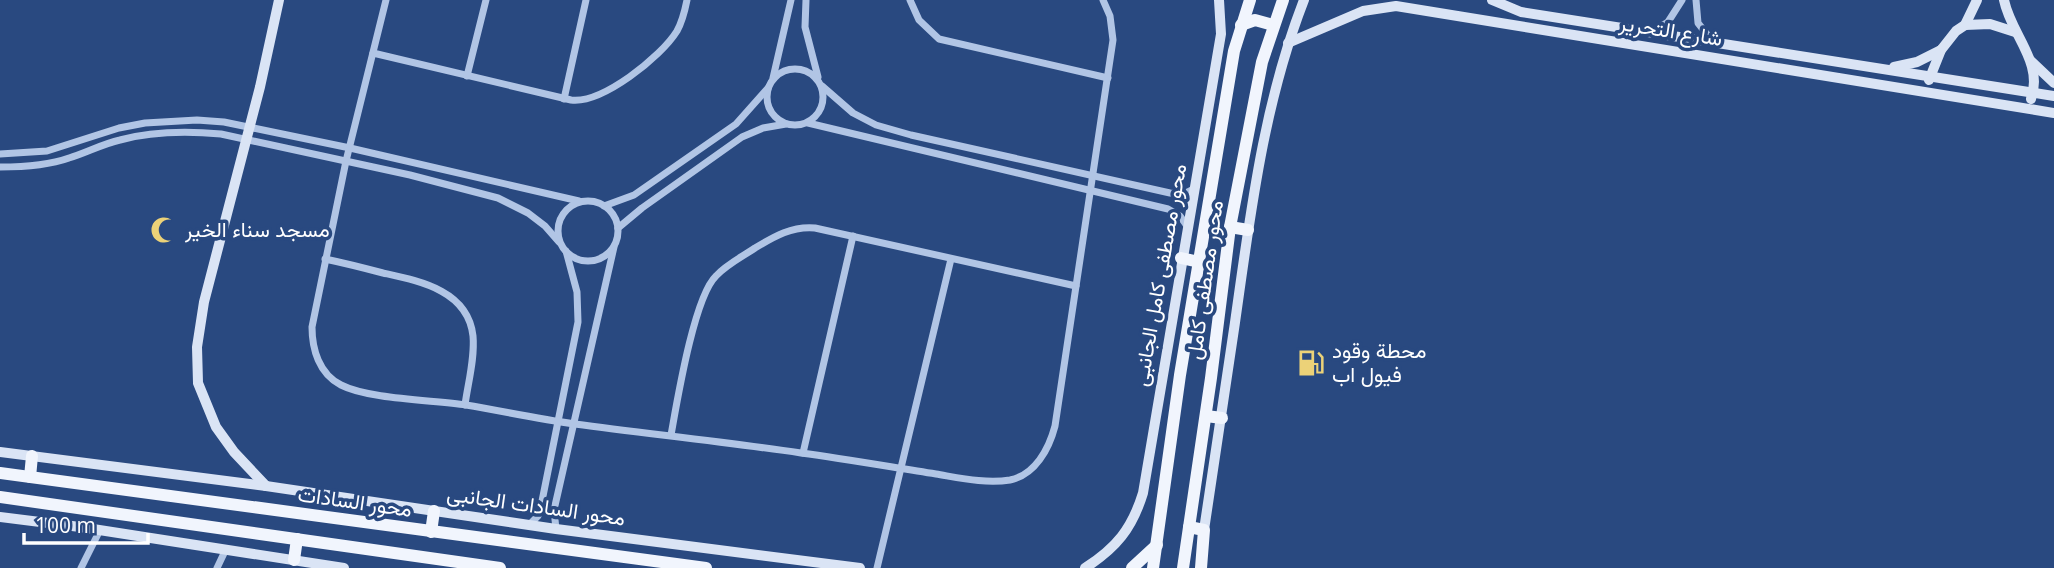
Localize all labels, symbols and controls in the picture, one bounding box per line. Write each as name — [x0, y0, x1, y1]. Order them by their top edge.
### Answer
street label: شارع التحرير — [1616, 8, 1725, 53]
street label: محور مصطفى كامل الجانبى — [1126, 161, 1192, 388]
street label: محور مصطفى كامل — [1179, 198, 1229, 361]
mosque icon: مسجد سناء الخير — [149, 215, 179, 245]
place label: مسجد سناء الخير — [184, 215, 330, 243]
place label: محطة وقود فيول اب — [1332, 336, 1426, 388]
fuel station icon: محطة وقود فيول اب — [1296, 348, 1326, 378]
street label: محور السادات — [296, 479, 414, 523]
street label: محور السادات الجانبى — [445, 479, 627, 531]
scale bar — [24, 502, 149, 546]
text: 100 m — [35, 511, 96, 539]

